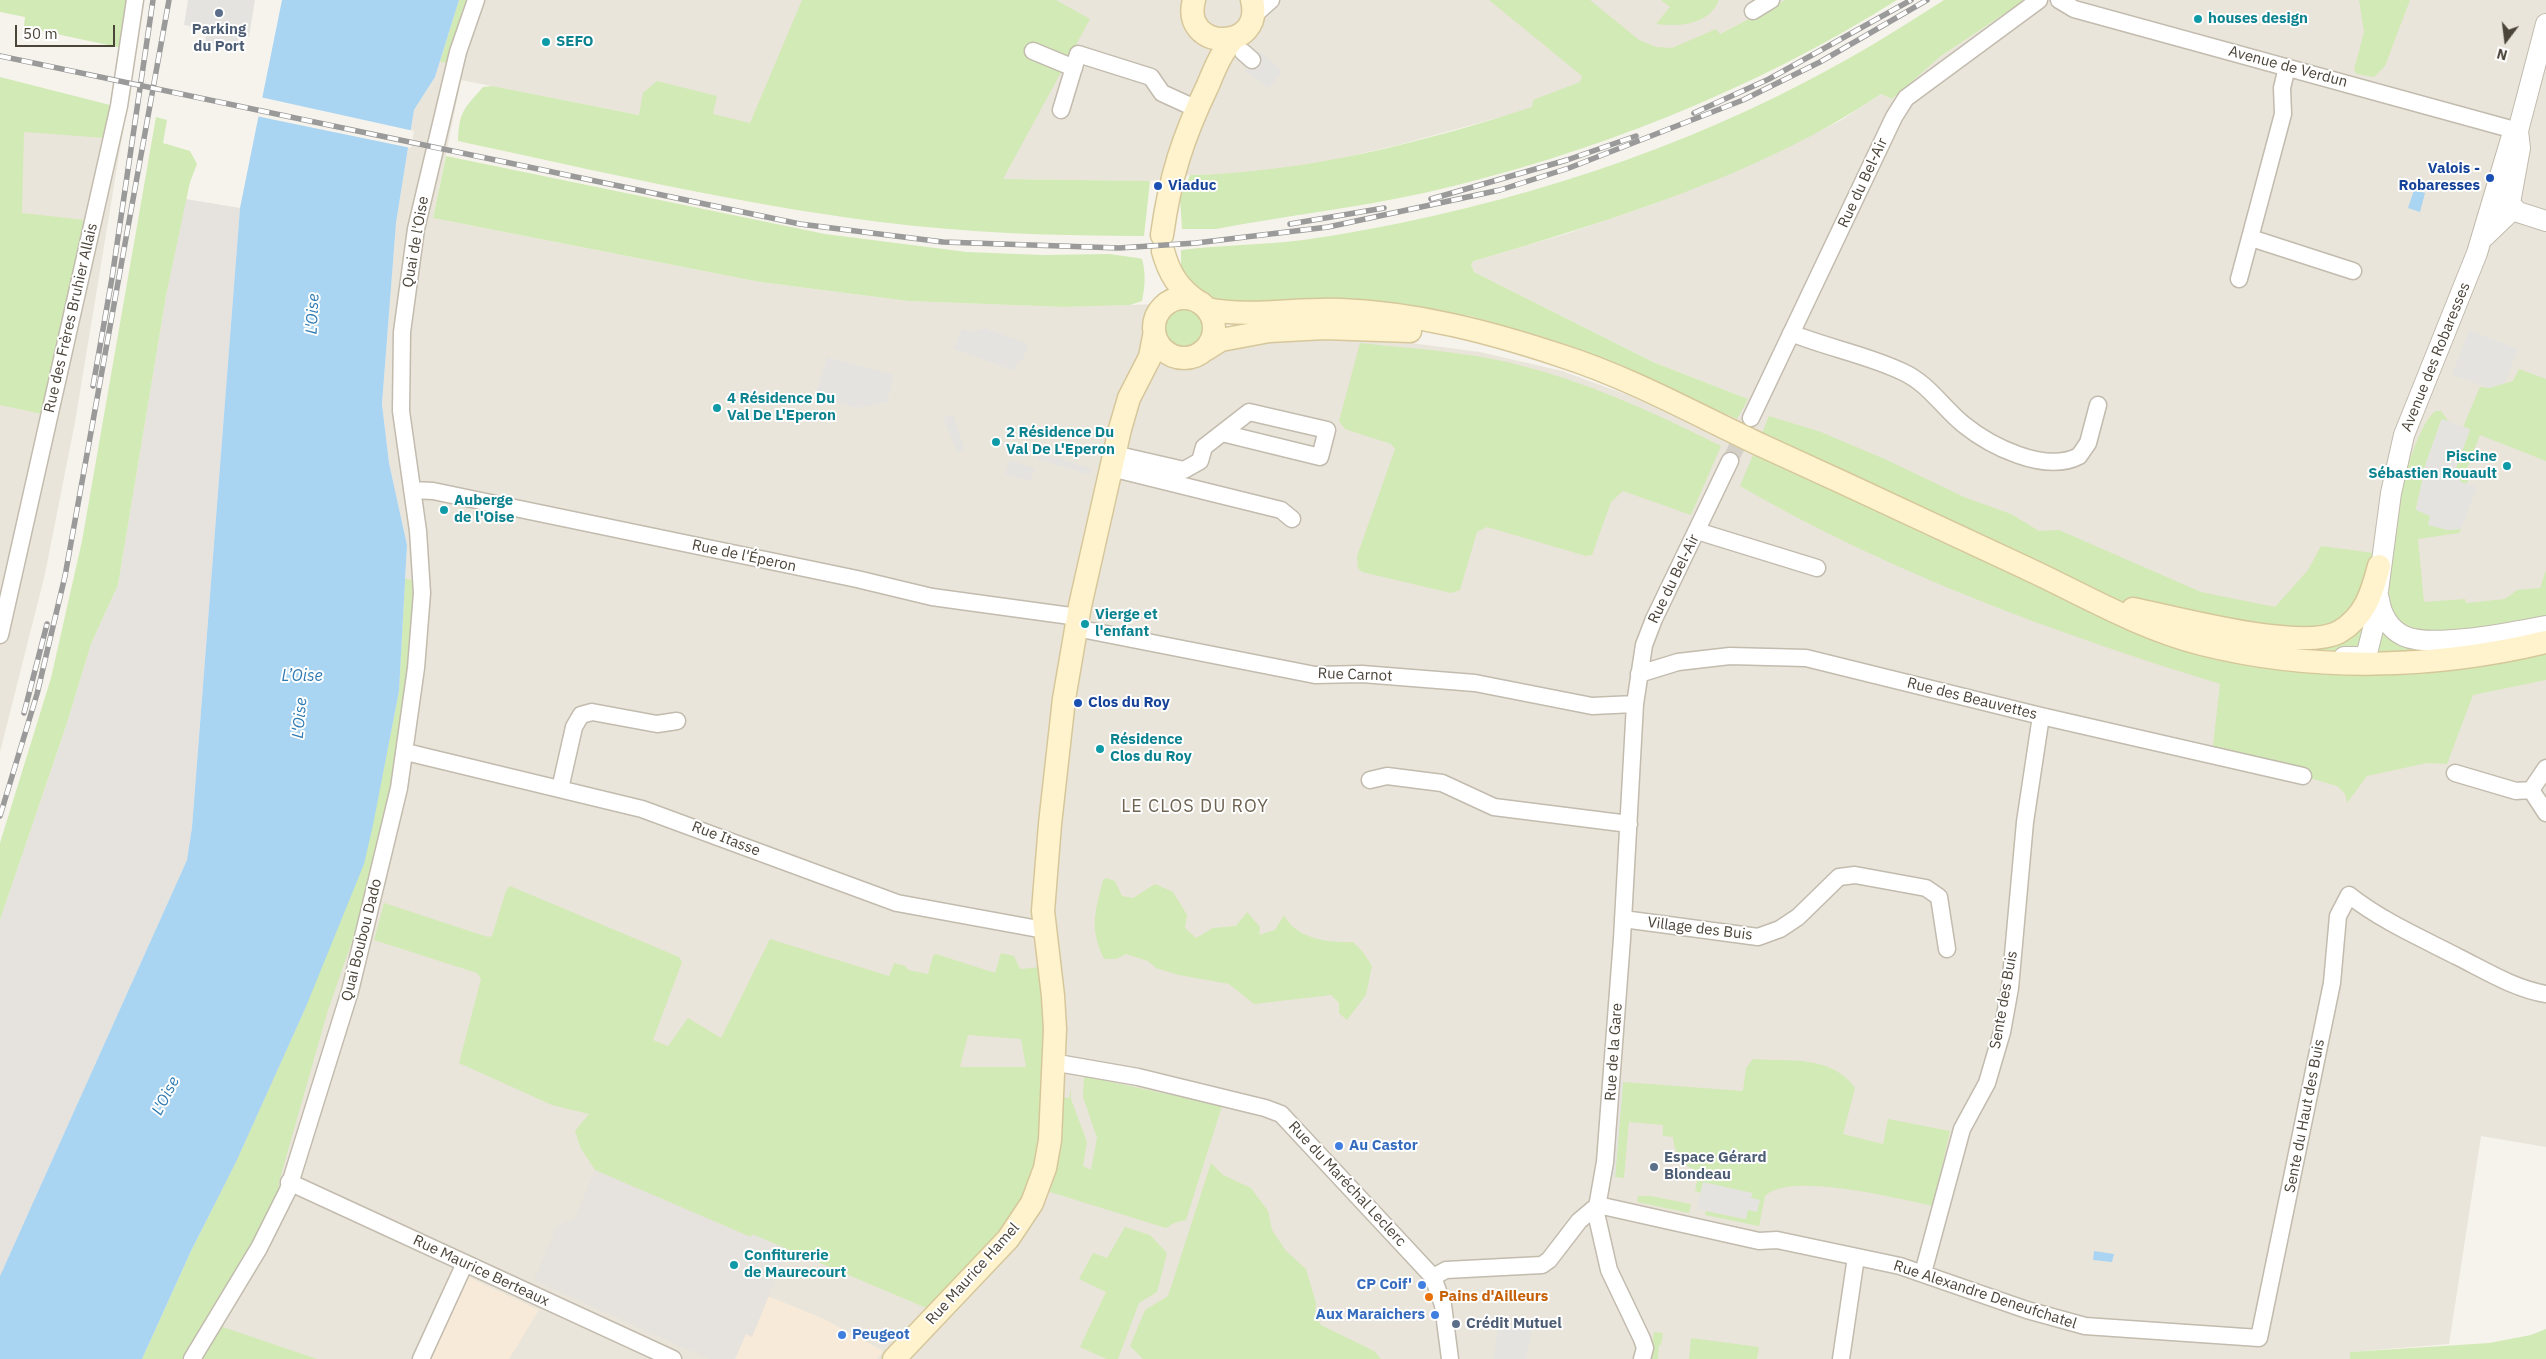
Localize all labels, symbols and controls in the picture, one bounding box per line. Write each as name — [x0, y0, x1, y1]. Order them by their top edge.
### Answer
marker: Parking du Port — [213, 7, 225, 19]
place label: houses design — [2208, 10, 2308, 28]
marker: houses design — [2192, 13, 2204, 25]
scale bar — [18, 15, 118, 47]
north arrow — [2481, 15, 2531, 65]
place label: Parking du Port — [192, 21, 246, 56]
text: 50 m — [23, 24, 58, 43]
place label: SEFO — [556, 33, 593, 51]
marker: SEFO — [540, 36, 552, 48]
street label: Avenue de Verdun — [2227, 42, 2349, 92]
text: N — [2495, 44, 2509, 64]
street label: Rue du Bel-Air — [1834, 135, 1892, 231]
place label: Valois - Robaresses — [2399, 160, 2480, 195]
marker: Valois - Robaresses — [2484, 172, 2496, 184]
place label: Viaduc — [1168, 177, 1216, 195]
marker: Viaduc — [1152, 180, 1164, 192]
street label: Quai de l'Oise — [399, 195, 433, 289]
street label: Rue des Frères Bruhier Allais — [40, 221, 102, 415]
street label: Avenue des Robaresses — [2398, 280, 2474, 434]
water label: L'Oise — [302, 293, 324, 335]
place label: 4 Résidence Du Val De L'Eperon — [727, 390, 836, 425]
marker: 4 Résidence Du Val De L'Eperon — [711, 402, 723, 414]
place label: 2 Résidence Du Val De L'Eperon — [1006, 424, 1115, 459]
marker: 2 Résidence Du Val De L'Eperon — [990, 436, 1002, 448]
place label: Piscine Sébastien Rouault — [2368, 448, 2497, 483]
marker: Piscine Sébastien Rouault — [2501, 460, 2513, 472]
place label: Auberge de l'Oise — [454, 492, 514, 527]
marker: Auberge de l'Oise — [438, 504, 450, 516]
street label: Rue du Bel-Air — [1645, 531, 1703, 627]
street label: Rue de l'Éperon — [690, 536, 798, 576]
place label: Vierge et l'enfant — [1095, 606, 1158, 641]
marker: Vierge et l'enfant — [1079, 618, 1091, 630]
street label: Rue Carnot — [1317, 665, 1393, 685]
water label: L’Oise — [281, 666, 323, 686]
street label: Rue des Beauvettes — [1905, 674, 2039, 724]
place label: Clos du Roy — [1088, 694, 1170, 712]
water label: L'Oise — [289, 697, 311, 739]
marker: Clos du Roy — [1072, 697, 1084, 709]
place label: Résidence Clos du Roy — [1110, 731, 1192, 766]
marker: Résidence Clos du Roy — [1094, 743, 1106, 755]
district label: LE CLOS DU ROY — [1119, 796, 1271, 818]
street label: Rue Itasse — [689, 818, 763, 860]
street label: Quai Boubou Dado — [338, 877, 386, 1003]
street label: Village des Buis — [1646, 914, 1754, 944]
street label: Sente des Buis — [1986, 949, 2022, 1051]
street label: Rue de la Gare — [1602, 1002, 1626, 1102]
street label: Sente du Haut des Buis — [2281, 1038, 2329, 1194]
water label: L'Oise — [148, 1073, 184, 1119]
street label: Rue du Maréchal Leclerc — [1284, 1118, 1410, 1250]
place label: Au Castor — [1349, 1137, 1418, 1155]
marker: Au Castor — [1333, 1140, 1345, 1152]
place label: Espace Gérard Blondeau — [1664, 1149, 1767, 1184]
marker: Espace Gérard Blondeau — [1648, 1161, 1660, 1173]
street label: Rue Maurice Hamel — [922, 1219, 1024, 1329]
street label: Rue Maurice Berteaux — [410, 1232, 552, 1310]
place label: Confiturerie de Maurecourt — [744, 1247, 846, 1282]
street label: Rue Alexandre Deneufchatel — [1891, 1257, 2079, 1333]
marker: Confiturerie de Maurecourt — [728, 1259, 740, 1271]
place label: CP Coif' — [1356, 1276, 1412, 1294]
marker: CP Coif' — [1416, 1279, 1428, 1291]
place label: Pains d'Ailleurs — [1439, 1288, 1548, 1306]
marker: Pains d'Ailleurs — [1423, 1291, 1435, 1303]
place label: Aux Maraichers — [1316, 1306, 1425, 1324]
marker: Aux Maraichers — [1429, 1309, 1441, 1321]
place label: Crédit Mutuel — [1466, 1315, 1562, 1333]
marker: Crédit Mutuel — [1450, 1318, 1462, 1330]
place label: Peugeot — [852, 1326, 910, 1344]
marker: Peugeot — [836, 1329, 848, 1341]

